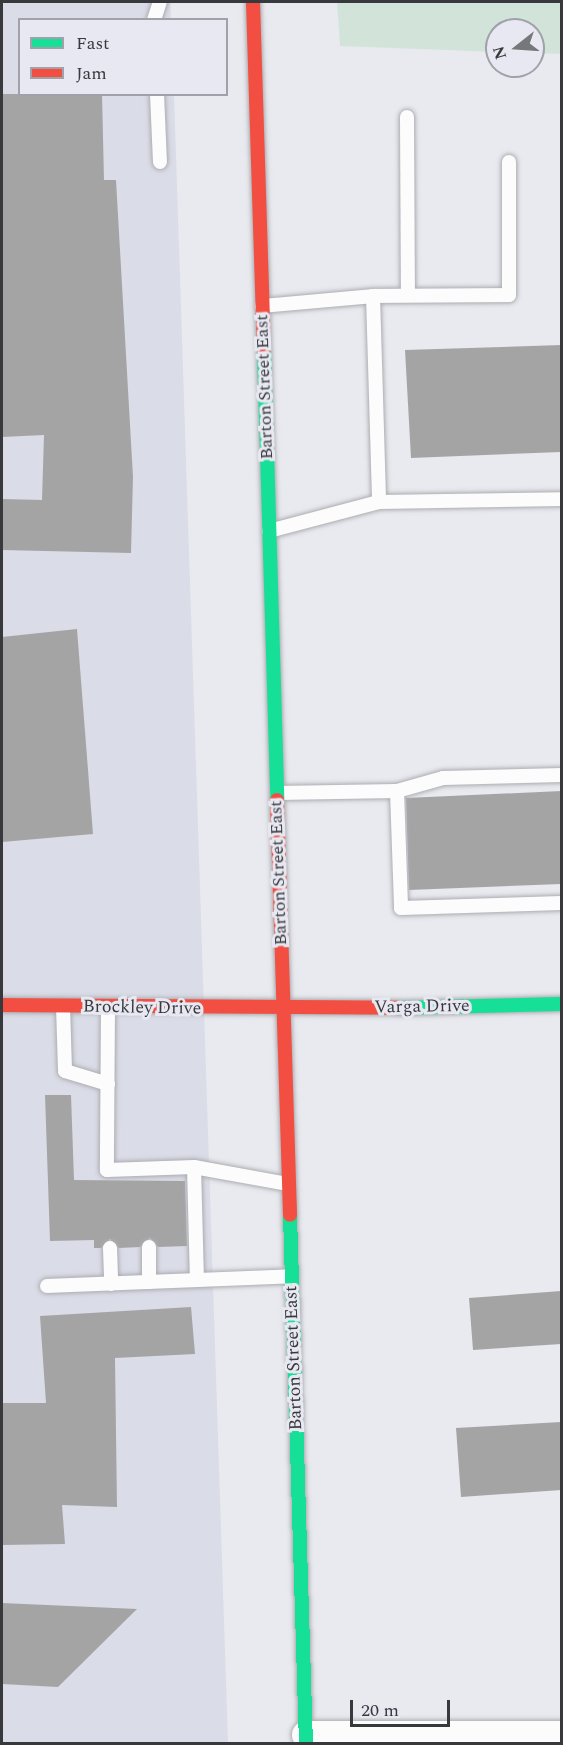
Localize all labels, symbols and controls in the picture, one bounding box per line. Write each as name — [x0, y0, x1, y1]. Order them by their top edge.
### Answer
legend — [18, 18, 228, 96]
north arrow — [485, 18, 545, 78]
text: Fast — [76, 30, 109, 57]
text: N — [486, 43, 513, 62]
text: Jam — [76, 60, 107, 87]
street label: Barton Street East — [252, 314, 278, 460]
street label: Barton Street East — [266, 800, 292, 946]
street label: Varga Drive — [374, 995, 470, 1019]
street label: Brockley Drive — [83, 996, 201, 1020]
street label: Barton Street East — [281, 1285, 307, 1431]
scale bar — [353, 1688, 454, 1726]
text: 20 m — [361, 1697, 399, 1724]

